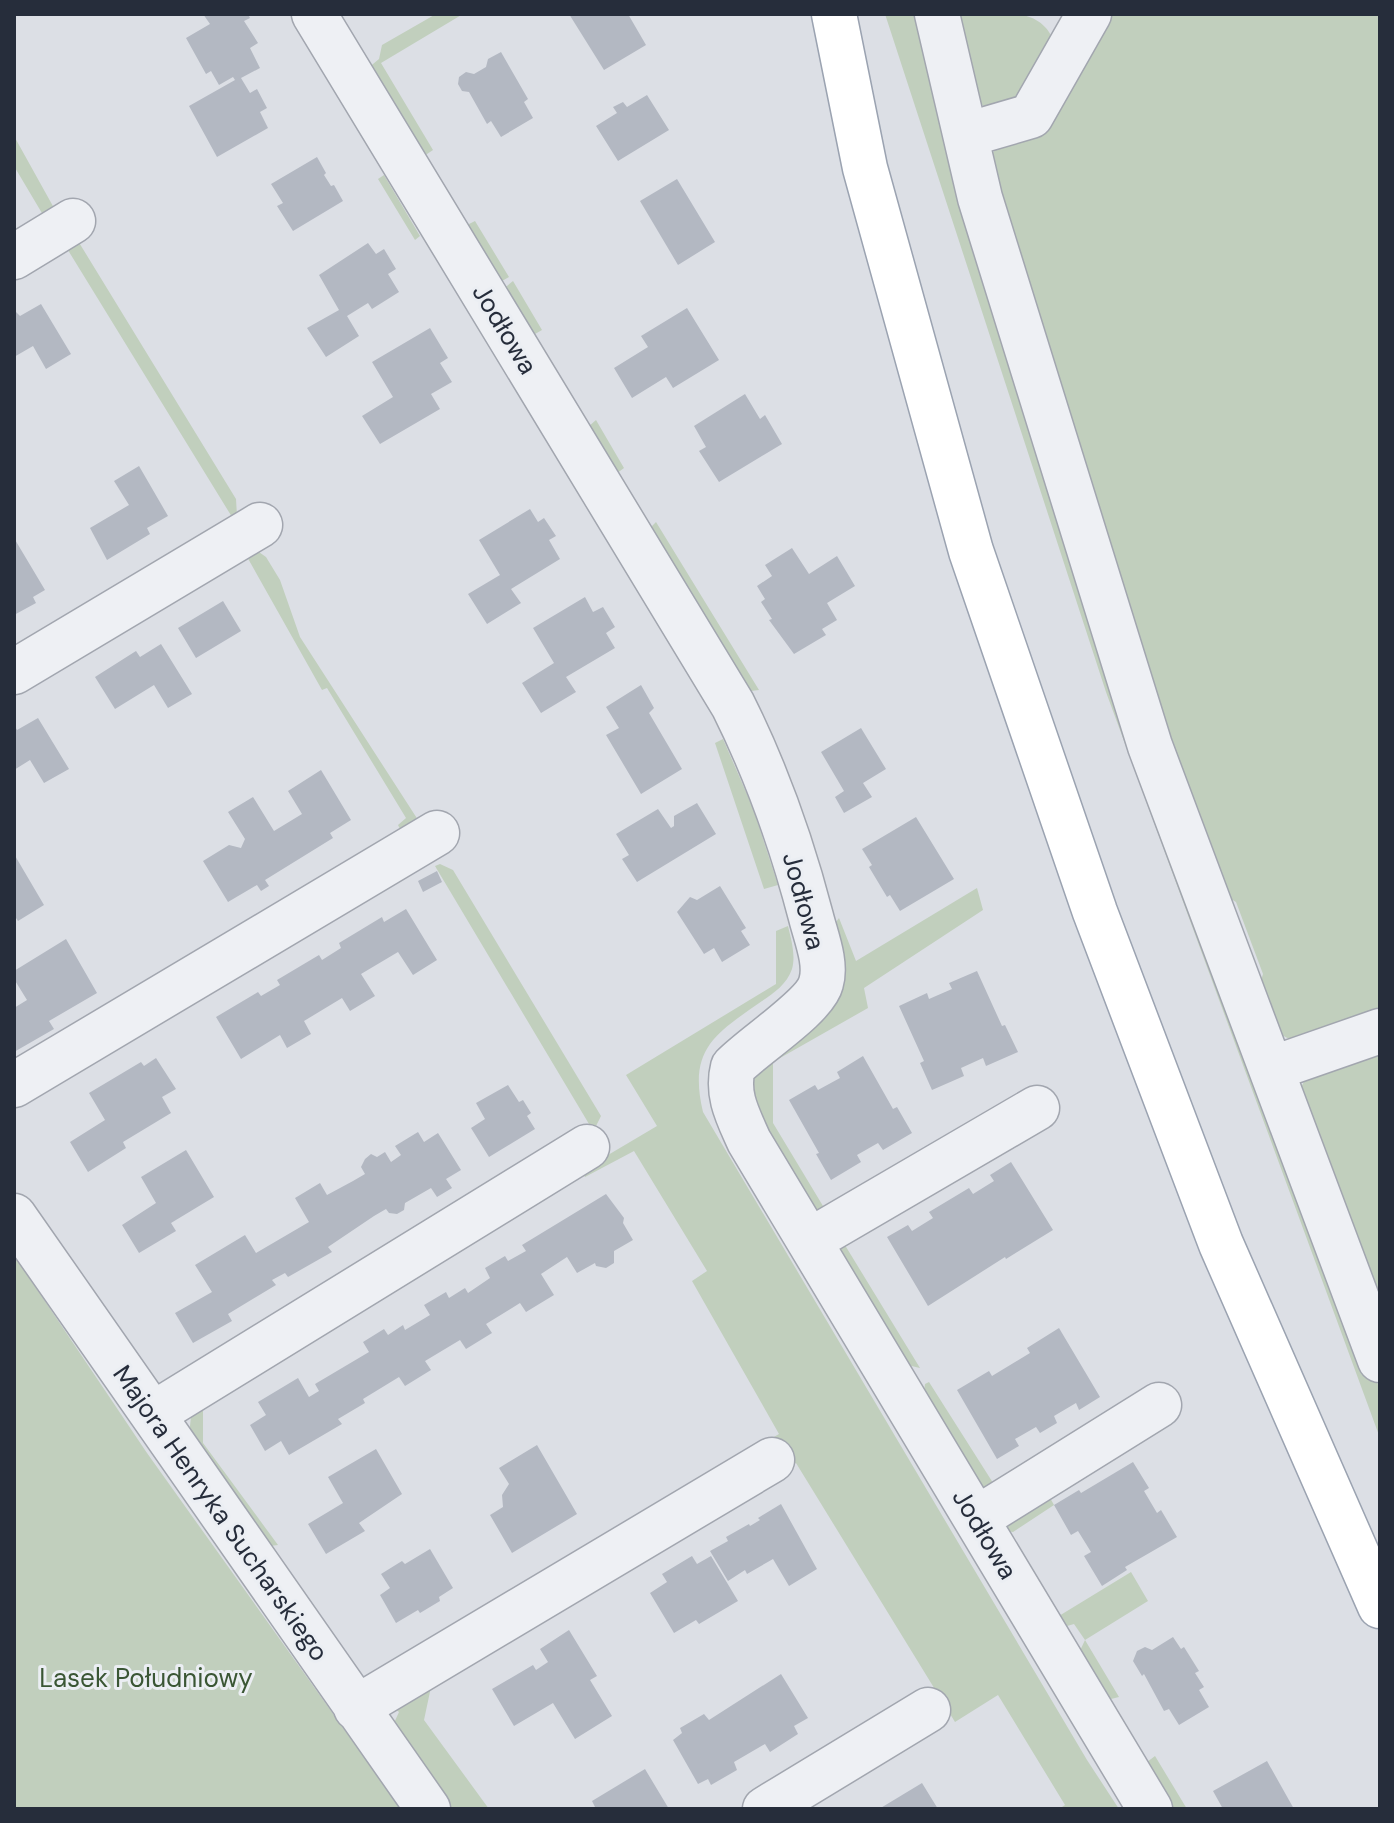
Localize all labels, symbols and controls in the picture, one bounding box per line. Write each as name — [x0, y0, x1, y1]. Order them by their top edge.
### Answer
street label: Jodłowa — [465, 278, 545, 380]
street label: Jodłowa — [775, 848, 833, 954]
street label: Majora Henryka Sucharskiego — [106, 1358, 336, 1668]
street label: Jodłowa — [945, 1483, 1025, 1585]
park label: Lasek Południowy — [39, 1661, 253, 1695]

